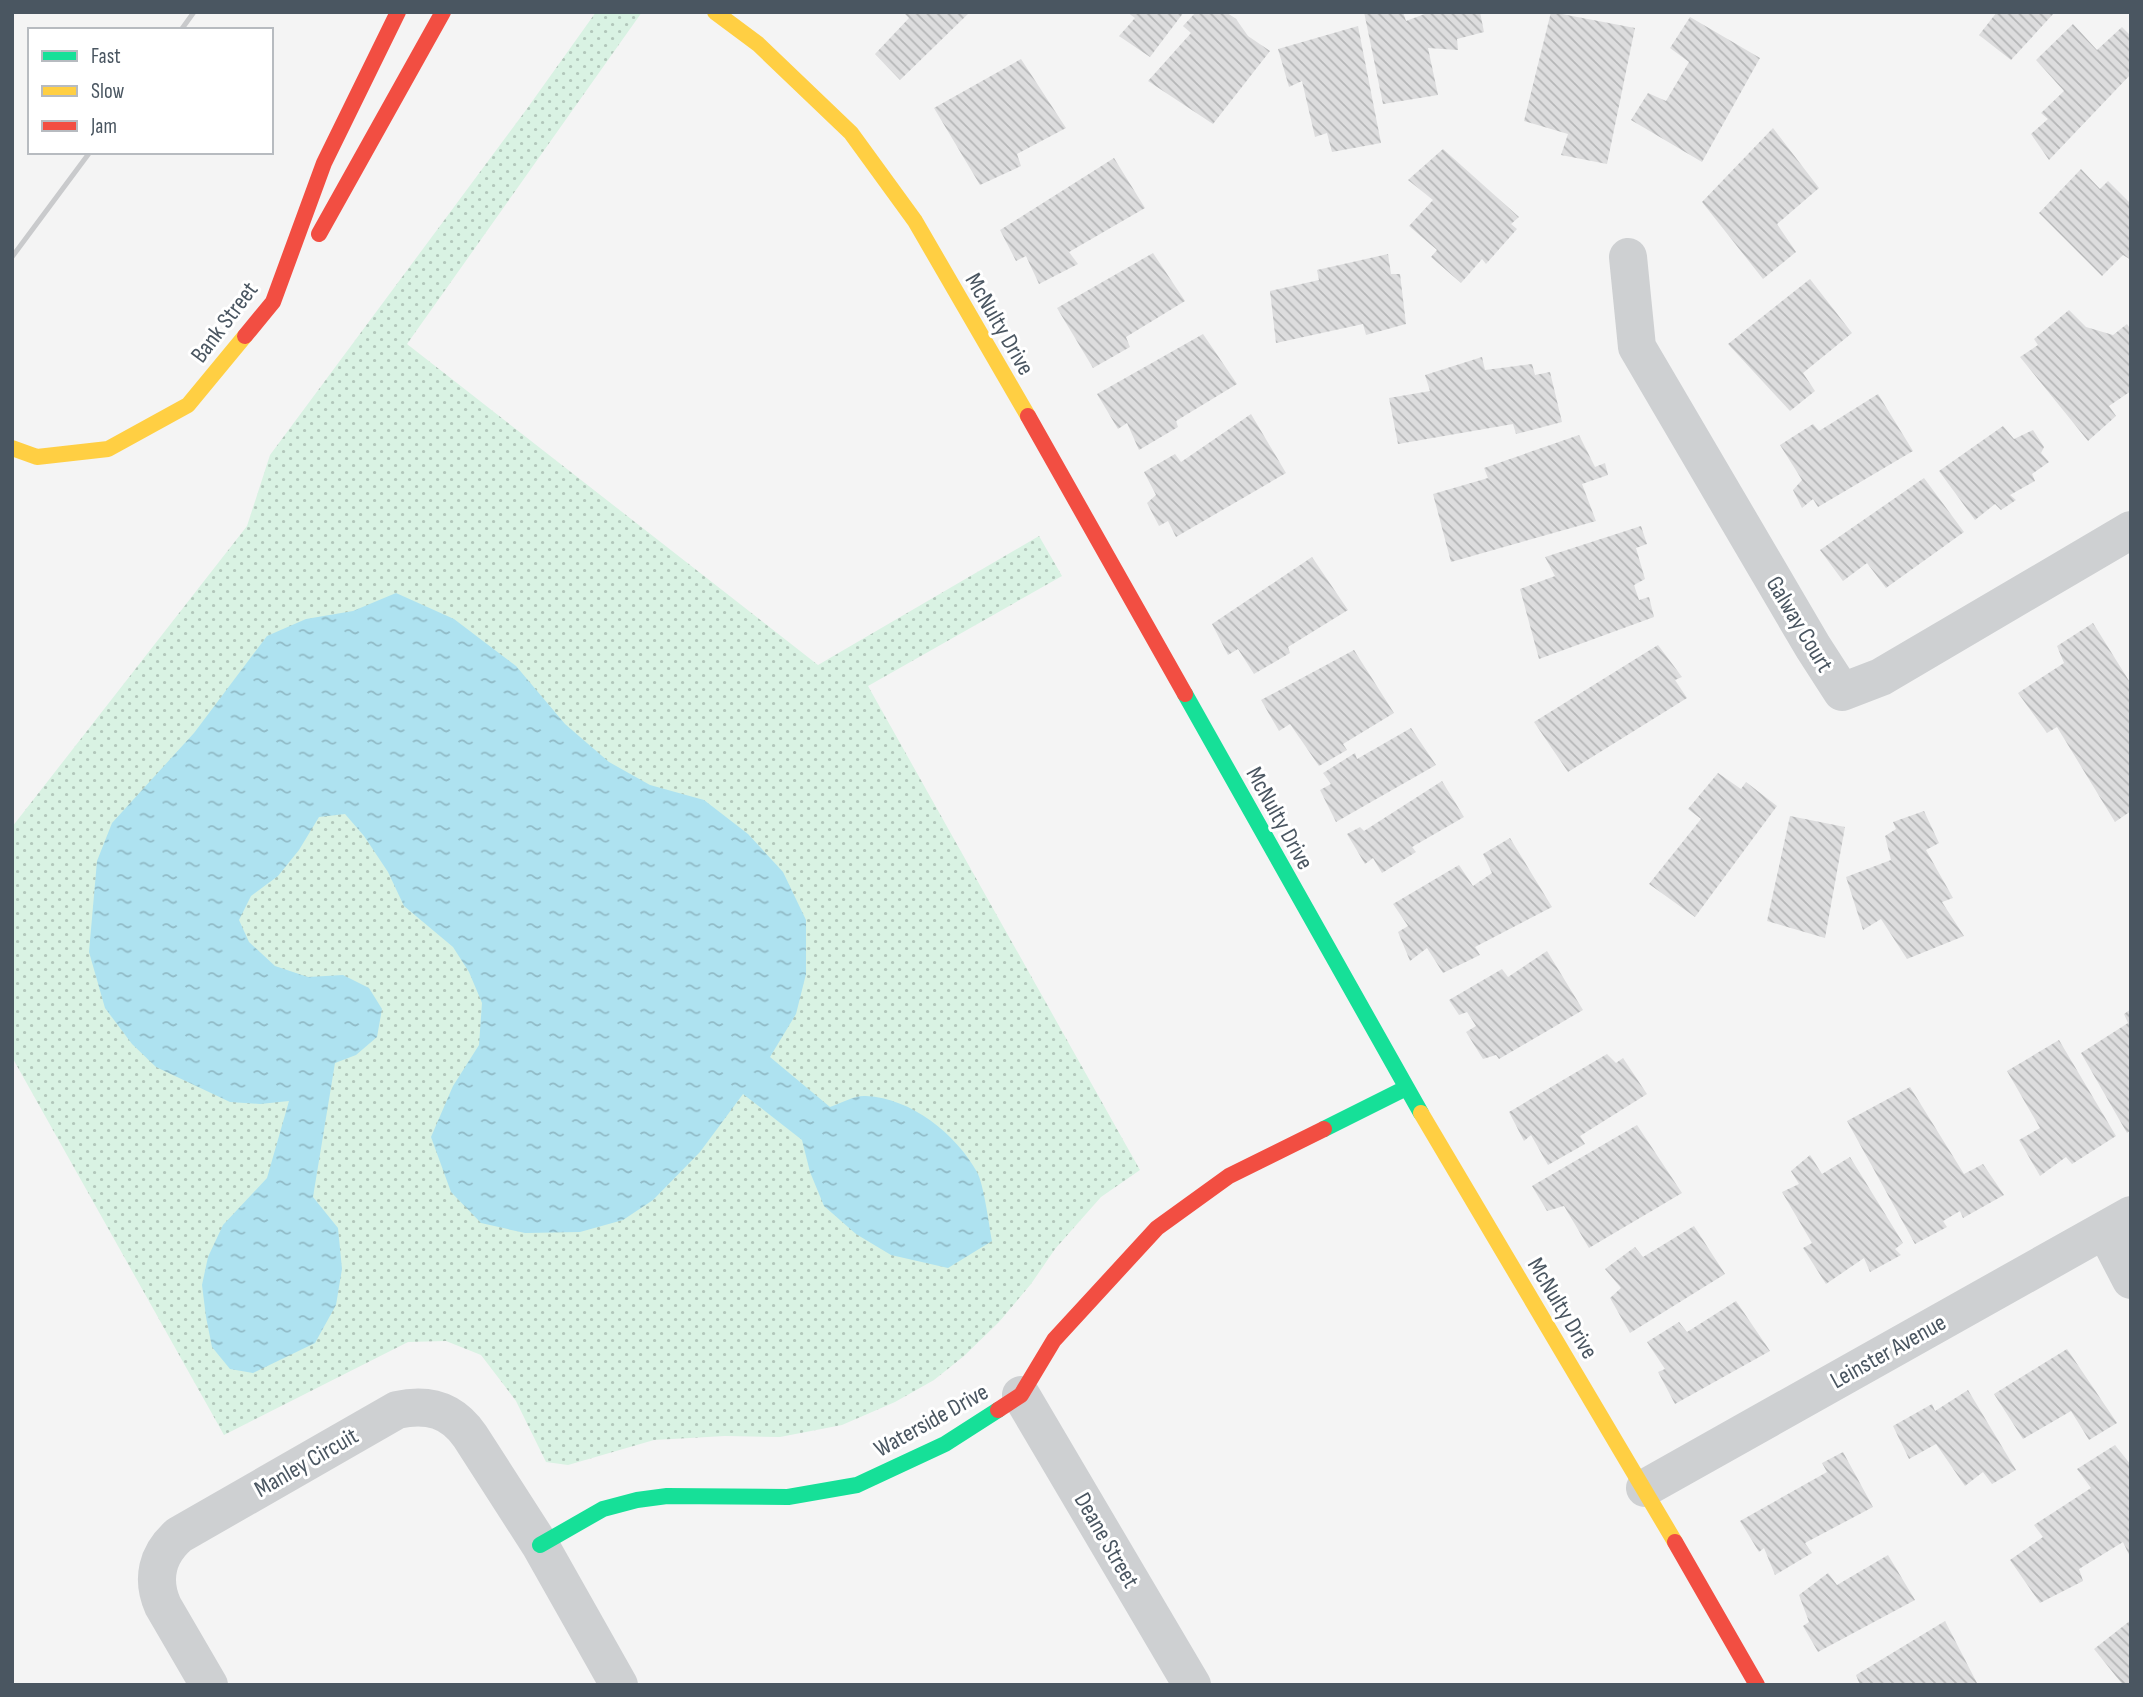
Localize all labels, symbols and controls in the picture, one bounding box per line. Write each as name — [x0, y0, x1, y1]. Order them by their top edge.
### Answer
legend — [28, 28, 273, 154]
text: Fast — [91, 44, 121, 69]
text: Slow — [91, 79, 125, 104]
text: Jam — [90, 114, 117, 139]
street label: McNulty Drive — [959, 268, 1040, 380]
street label: Bank Street — [185, 276, 264, 369]
street label: Galway Court — [1760, 571, 1839, 677]
street label: McNulty Drive — [1240, 762, 1320, 875]
street label: McNulty Drive — [1521, 1252, 1604, 1364]
street label: Leinster Avenue — [1825, 1308, 1951, 1395]
street label: Waterside Drive — [869, 1377, 993, 1464]
street label: Manley Circuit — [249, 1421, 363, 1504]
street label: Deane Street — [1068, 1487, 1145, 1593]

